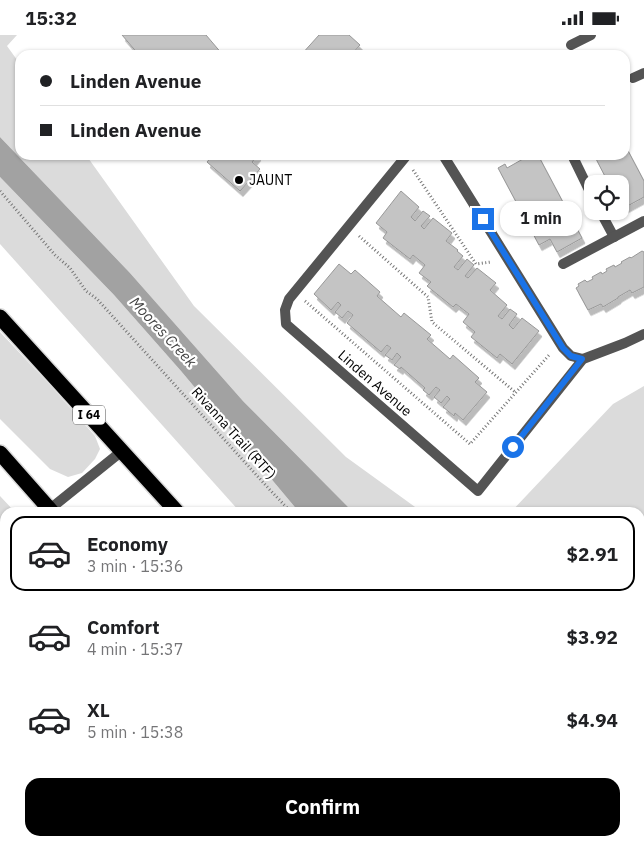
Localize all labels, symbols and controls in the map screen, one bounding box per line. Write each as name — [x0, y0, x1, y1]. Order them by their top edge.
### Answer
text: 15:32 — [25, 6, 77, 30]
text: Linden Avenue — [70, 69, 201, 93]
text: Linden Avenue — [70, 118, 201, 142]
place label: JAUNT — [249, 171, 292, 189]
marker: JAUNT — [233, 174, 245, 186]
map controls — [584, 175, 629, 220]
button: locate — [584, 175, 629, 220]
callout: 1 min — [500, 201, 583, 237]
route end — [472, 208, 494, 230]
text: 1 min — [520, 208, 562, 228]
water label: Moores Creek — [126, 292, 201, 371]
street label: Linden Avenue — [334, 346, 416, 420]
street label: Rivanna Trail (RTF) — [188, 383, 280, 483]
road number: I 64 — [73, 405, 105, 425]
route start — [502, 436, 524, 458]
icon: car — [27, 531, 72, 576]
text: Economy — [87, 532, 168, 556]
text: $2.91 — [566, 542, 618, 566]
text: 3 min · 15:36 — [87, 556, 183, 576]
icon: car — [27, 614, 72, 659]
text: Comfort — [87, 615, 160, 639]
text: $3.92 — [566, 625, 618, 649]
text: 4 min · 15:37 — [87, 639, 183, 659]
icon: car — [27, 697, 72, 742]
text: XL — [87, 698, 110, 722]
text: $4.94 — [566, 708, 618, 732]
text: 5 min · 15:38 — [87, 722, 183, 742]
button: Confirm — [25, 778, 620, 836]

